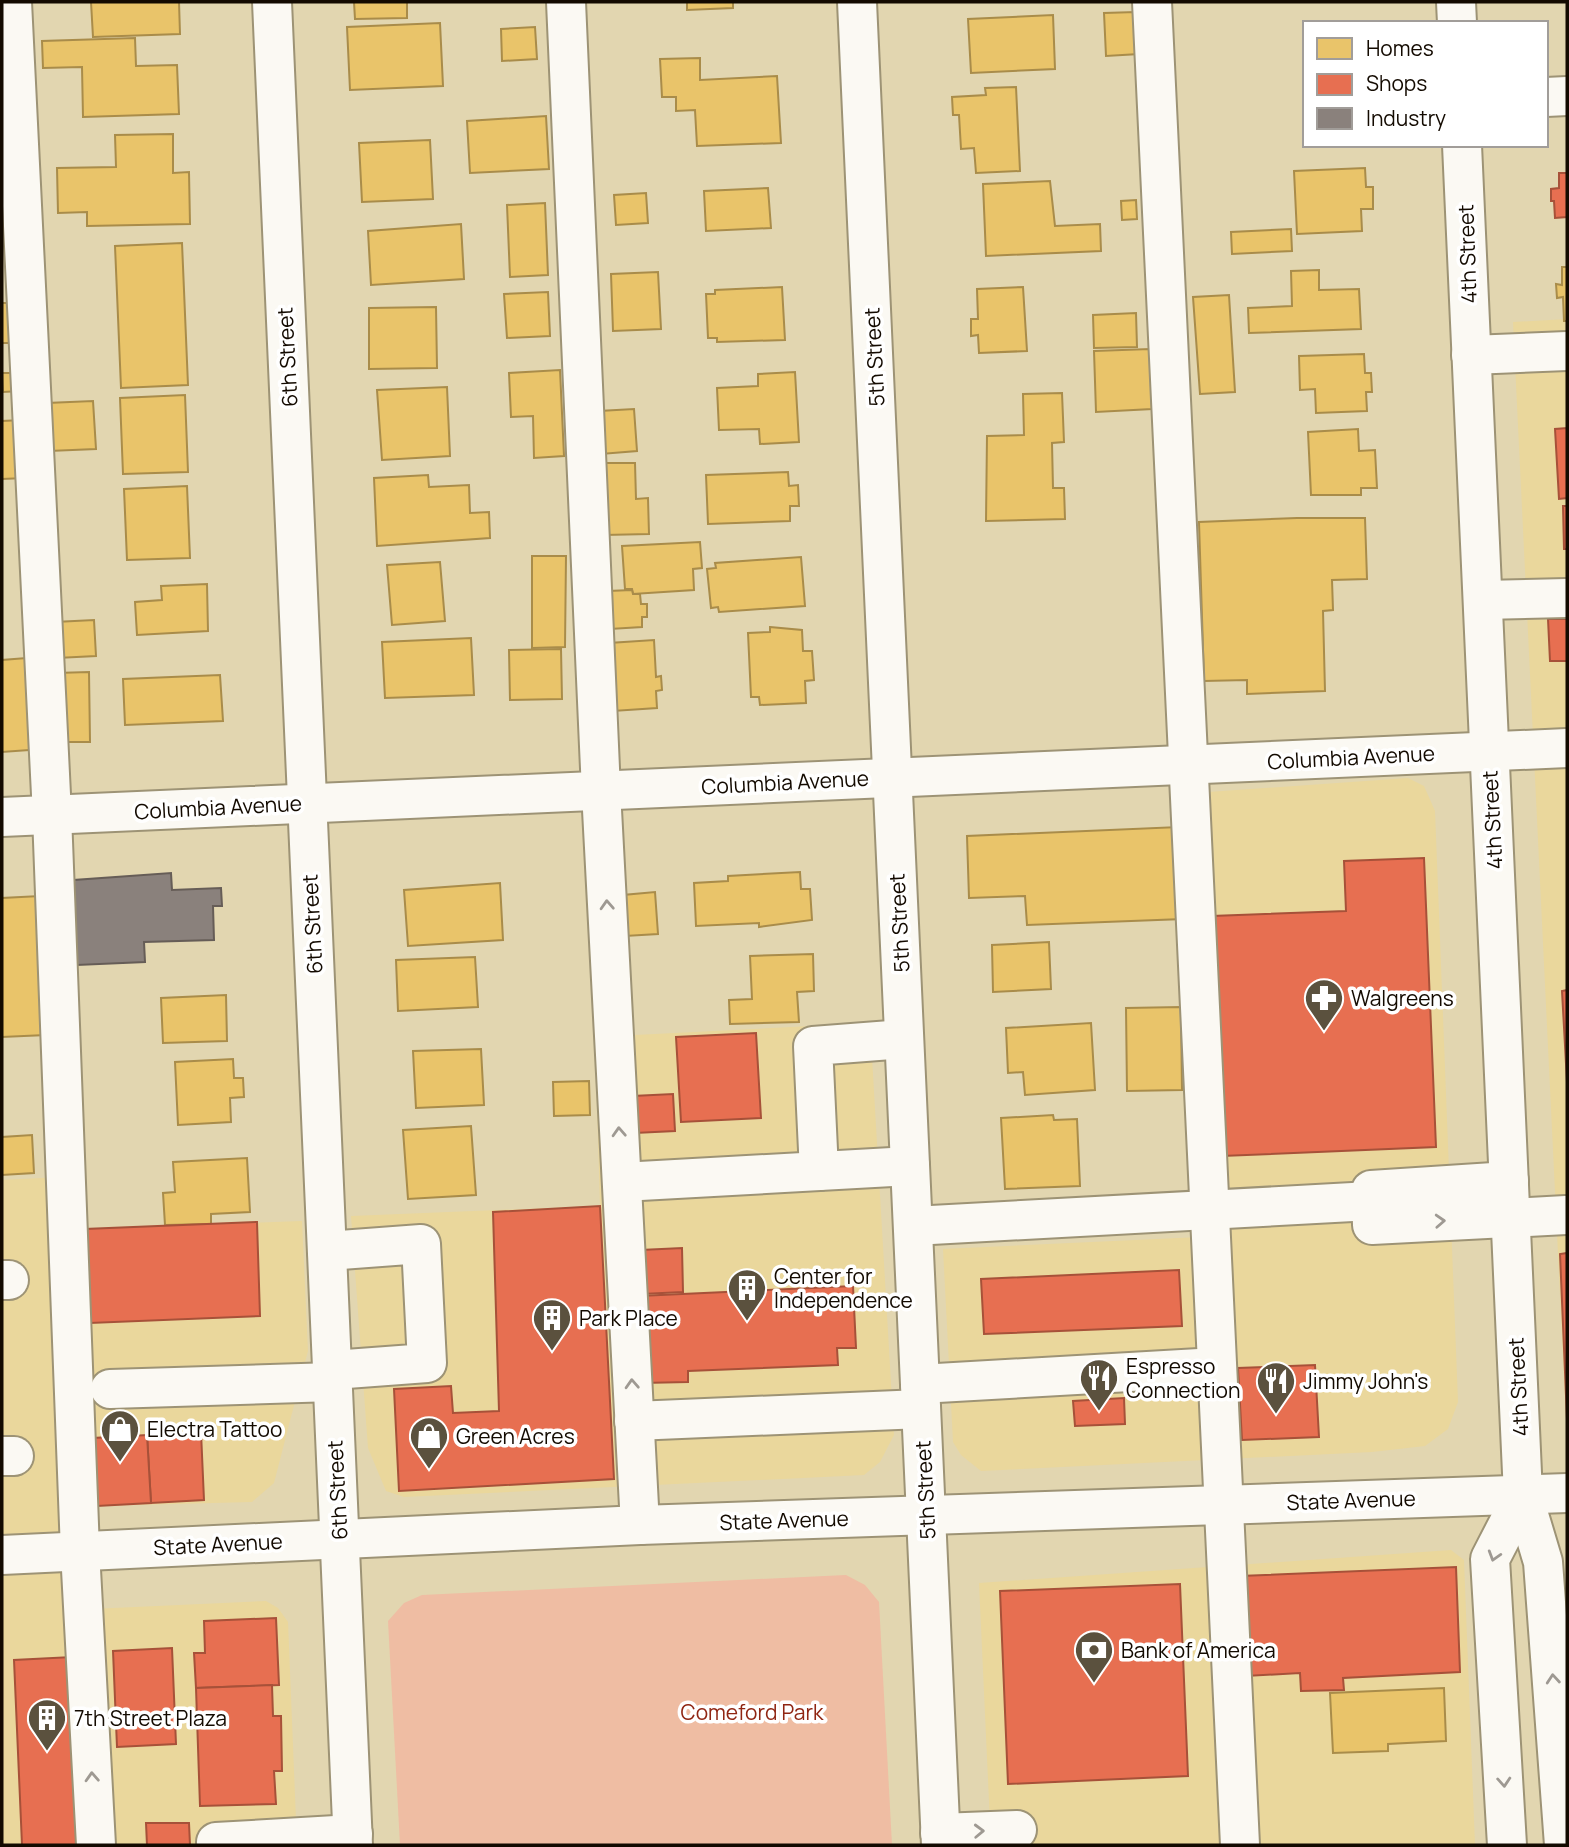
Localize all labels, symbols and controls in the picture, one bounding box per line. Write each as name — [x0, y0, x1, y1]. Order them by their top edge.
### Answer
legend — [1303, 21, 1548, 147]
text: Homes — [1366, 34, 1434, 62]
text: Shops — [1366, 69, 1427, 97]
text: Industry — [1366, 104, 1446, 132]
street label: 4th Street — [1451, 204, 1483, 304]
street label: 6th Street — [270, 306, 304, 408]
street label: 5th Street — [857, 307, 891, 407]
street label: Columbia Avenue — [1267, 739, 1435, 775]
street label: Columbia Avenue — [701, 764, 869, 800]
street label: 4th Street — [1475, 770, 1509, 870]
street label: Columbia Avenue — [134, 789, 302, 825]
street label: 6th Street — [295, 873, 329, 975]
street label: 5th Street — [882, 873, 916, 973]
one-way arrow — [600, 899, 615, 910]
pharmacy icon: Walgreens — [1303, 977, 1345, 1032]
place label: Walgreens — [1351, 984, 1454, 1012]
one-way arrow — [612, 1126, 627, 1137]
one-way arrow — [1435, 1214, 1446, 1229]
place label: Center for Independence — [774, 1262, 913, 1314]
building icon: Center for Independence — [726, 1267, 768, 1322]
building icon: Park Place — [531, 1297, 573, 1352]
place label: Park Place — [579, 1304, 678, 1332]
street label: 4th Street — [1501, 1337, 1535, 1437]
place label: Espresso Connection — [1126, 1352, 1240, 1404]
restaurant icon: Espresso Connection — [1078, 1357, 1120, 1412]
restaurant icon: Jimmy John's — [1255, 1360, 1297, 1415]
place label: Jimmy John's — [1303, 1367, 1428, 1395]
one-way arrow — [625, 1378, 640, 1389]
shop icon: Electra Tattoo — [99, 1408, 141, 1463]
place label: Electra Tattoo — [147, 1415, 282, 1443]
shop icon: Green Acres — [408, 1415, 450, 1470]
place label: Green Acres — [456, 1422, 575, 1450]
street label: 6th Street — [320, 1439, 354, 1541]
street label: 5th Street — [908, 1440, 942, 1540]
street label: State Avenue — [1286, 1484, 1416, 1516]
street label: State Avenue — [719, 1504, 849, 1536]
street label: State Avenue — [153, 1527, 283, 1561]
one-way arrow — [1487, 1549, 1502, 1562]
bank icon: Bank of America — [1073, 1629, 1115, 1684]
place label: Bank of America — [1121, 1636, 1276, 1664]
one-way arrow — [1546, 1674, 1561, 1685]
building icon: 7th Street Plaza — [26, 1697, 68, 1752]
park label: Comeford Park — [681, 1698, 824, 1726]
place label: 7th Street Plaza — [74, 1704, 227, 1732]
one-way arrow — [85, 1771, 100, 1782]
one-way arrow — [1496, 1777, 1511, 1788]
one-way arrow — [974, 1824, 985, 1839]

